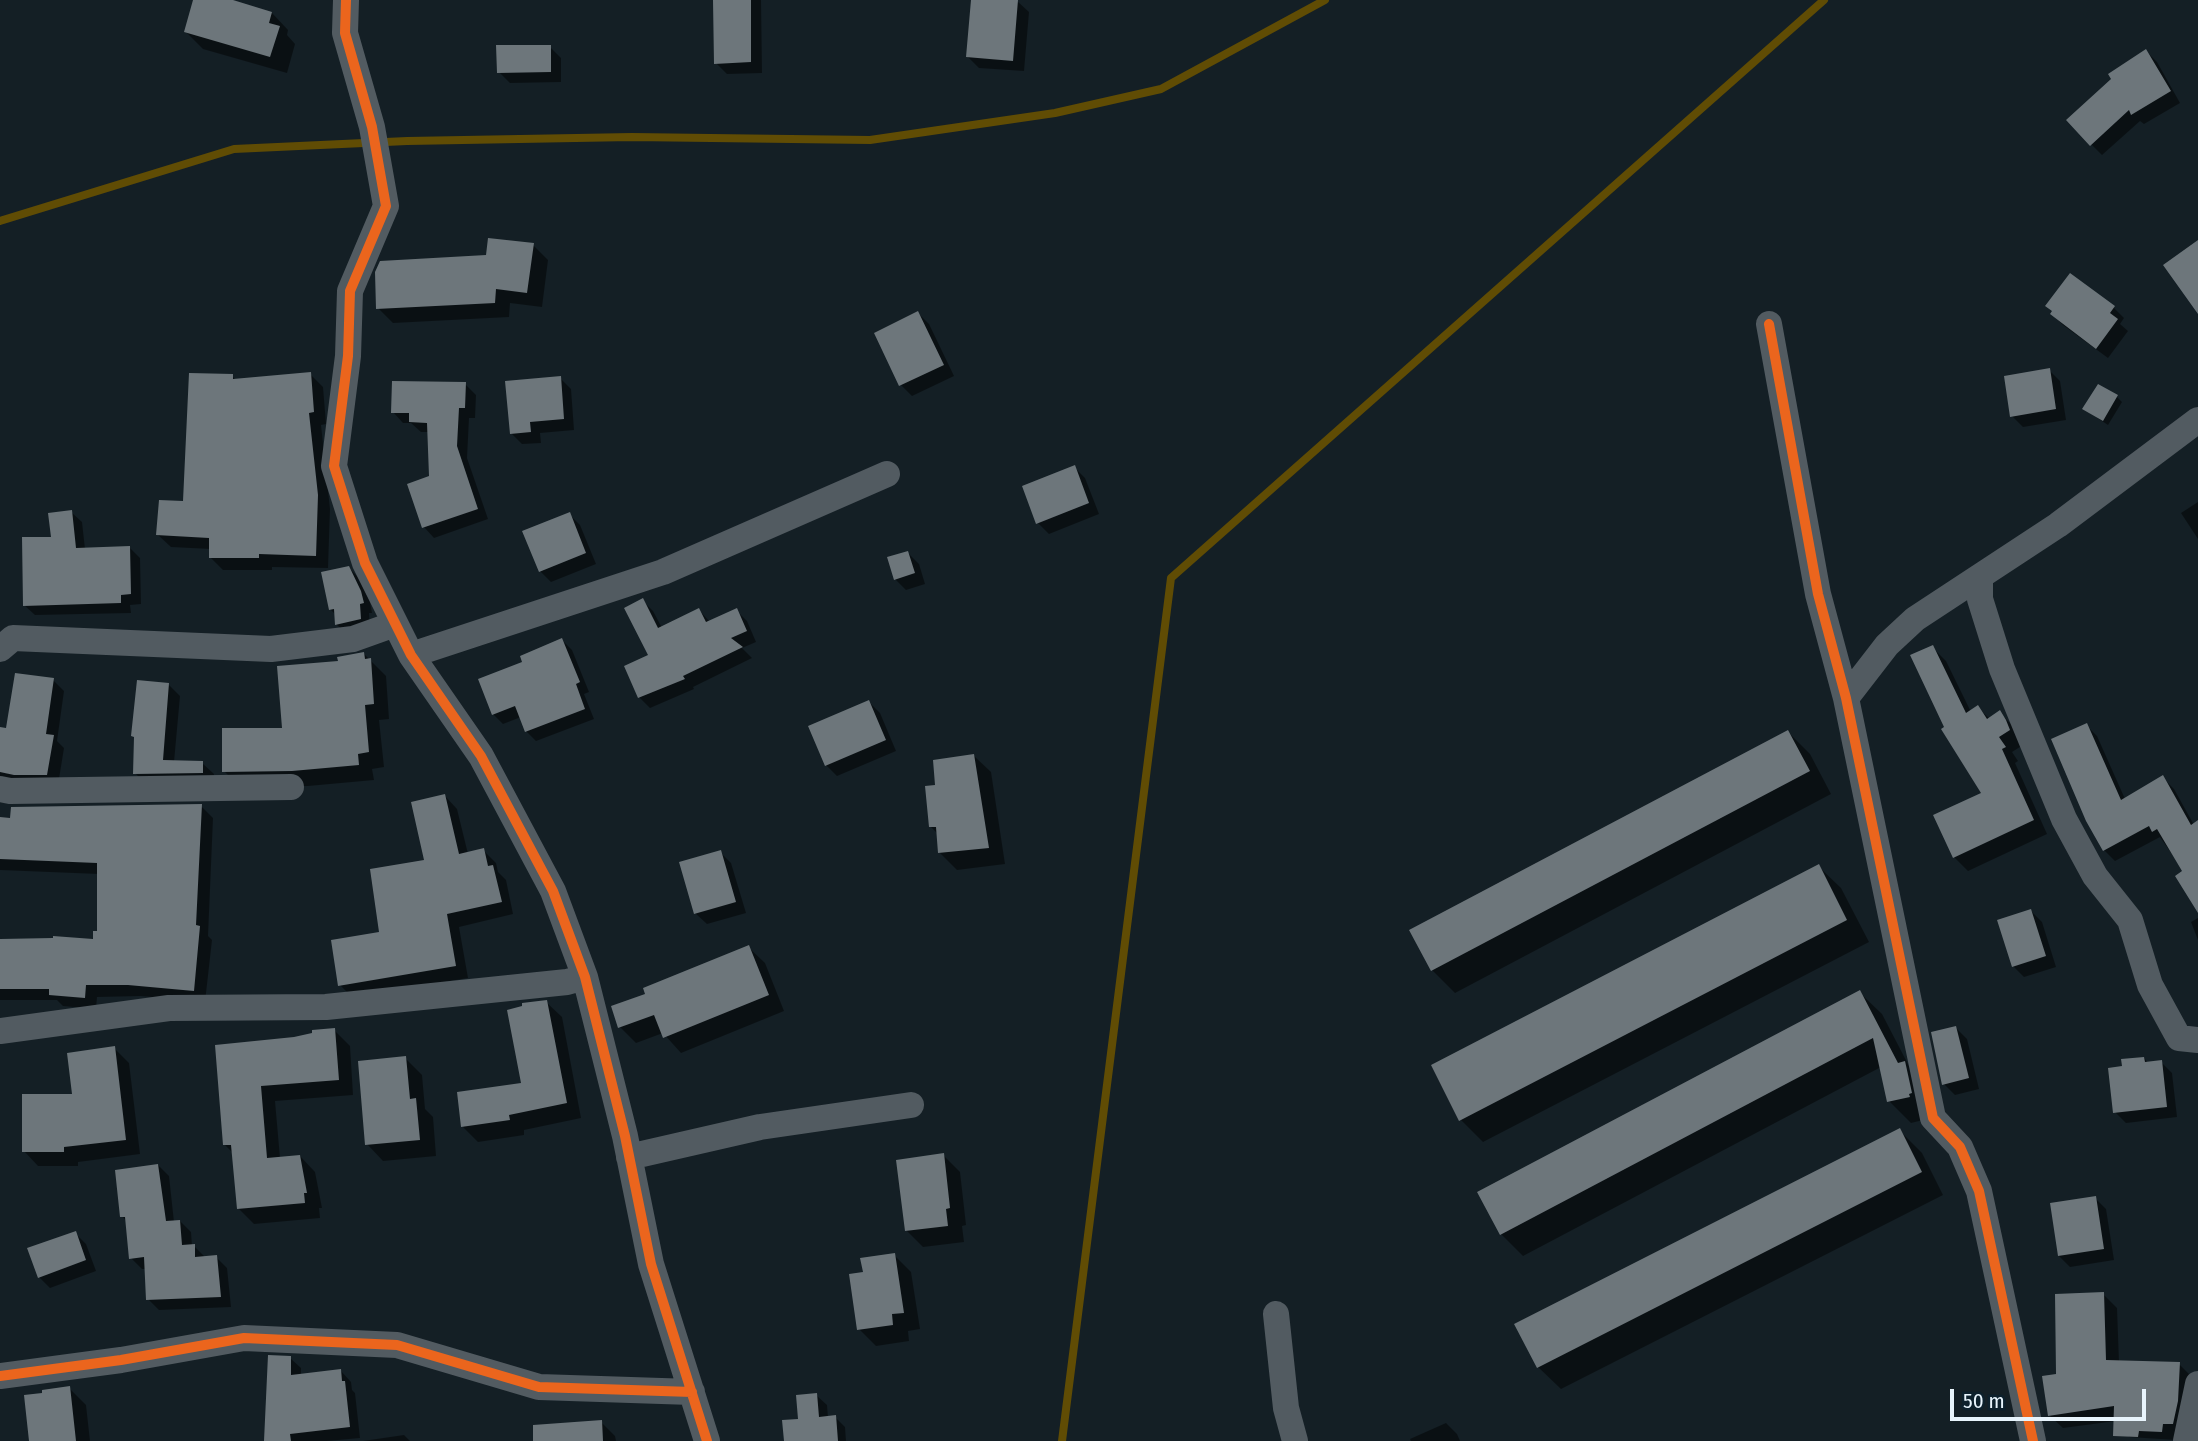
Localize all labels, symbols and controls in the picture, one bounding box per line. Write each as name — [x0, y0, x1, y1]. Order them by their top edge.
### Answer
scale bar — [1953, 1374, 2149, 1418]
text: 50 m — [1963, 1388, 2005, 1414]

